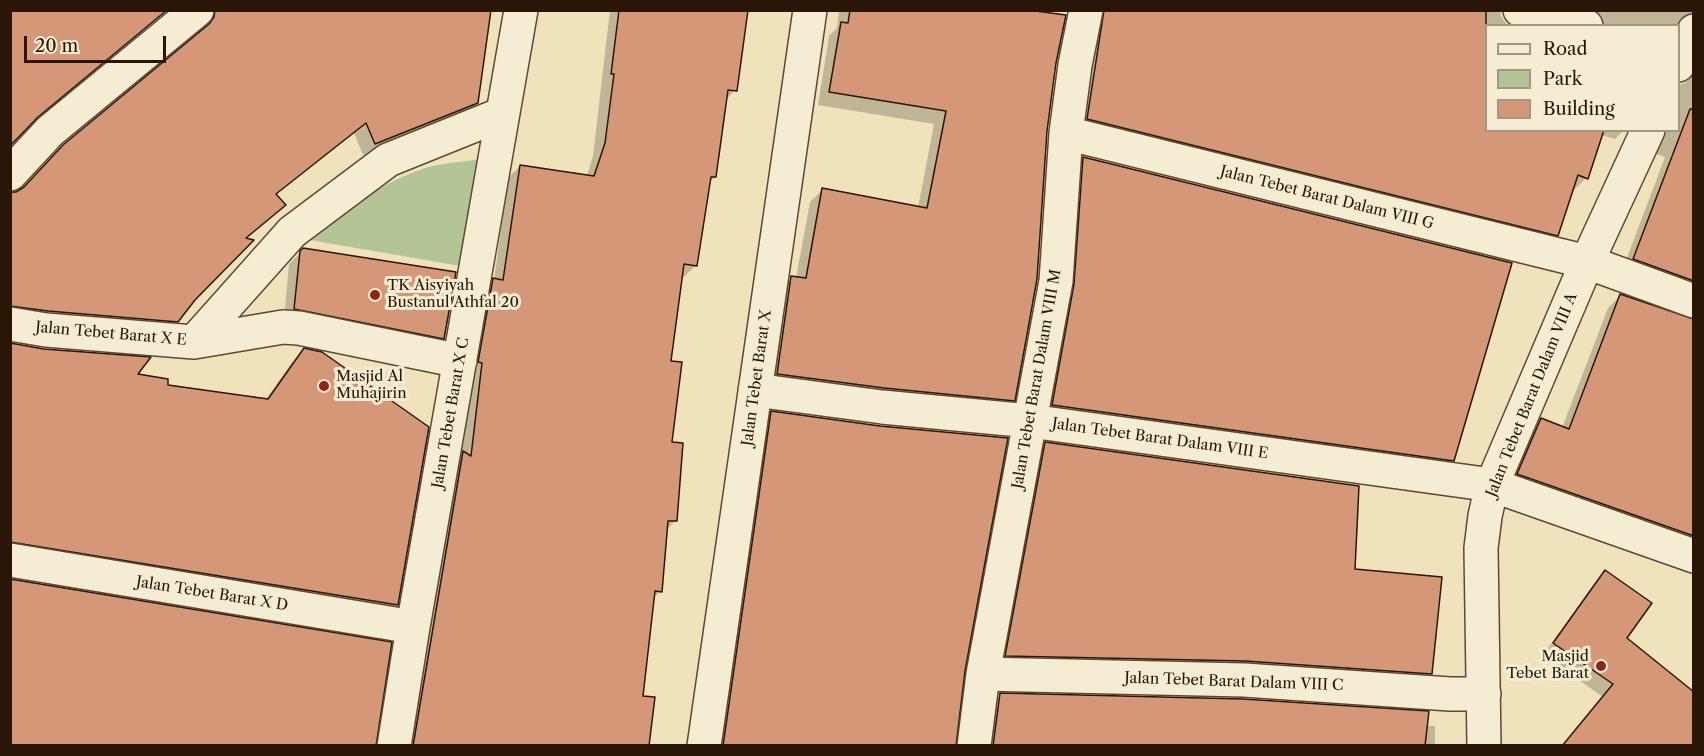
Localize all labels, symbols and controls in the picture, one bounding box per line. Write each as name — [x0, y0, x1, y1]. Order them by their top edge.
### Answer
scale bar — [27, 24, 170, 62]
legend — [1485, 24, 1680, 132]
text: 20 m — [35, 35, 78, 57]
text: Road — [1543, 38, 1588, 60]
text: Park — [1543, 68, 1582, 90]
text: Building — [1543, 98, 1615, 120]
street label: Jalan Tebet Barat Dalam VIII G — [1218, 163, 1436, 233]
street label: Jalan Tebet Barat Dalam VIII M — [1009, 268, 1065, 490]
place label: TK Aisyiyah Bustanul Athfal 20 — [387, 277, 519, 312]
marker: TK Aisyiyah Bustanul Athfal 20 — [368, 288, 382, 302]
street label: Jalan Tebet Barat Dalam VIII A — [1483, 290, 1581, 500]
street label: Jalan Tebet Barat X — [739, 309, 775, 447]
street label: Jalan Tebet Barat X E — [35, 318, 187, 350]
street label: Jalan Tebet Barat X C — [429, 336, 473, 490]
place label: Masjid Al Muhajirin — [336, 368, 407, 403]
marker: Masjid Al Muhajirin — [317, 379, 331, 393]
street label: Jalan Tebet Barat Dalam VIII E — [1051, 415, 1269, 463]
street label: Jalan Tebet Barat X D — [135, 573, 289, 615]
place label: Masjid Tebet Barat — [1506, 648, 1589, 683]
marker: Masjid Tebet Barat — [1594, 659, 1608, 673]
street label: Jalan Tebet Barat Dalam VIII C — [1124, 669, 1344, 695]

